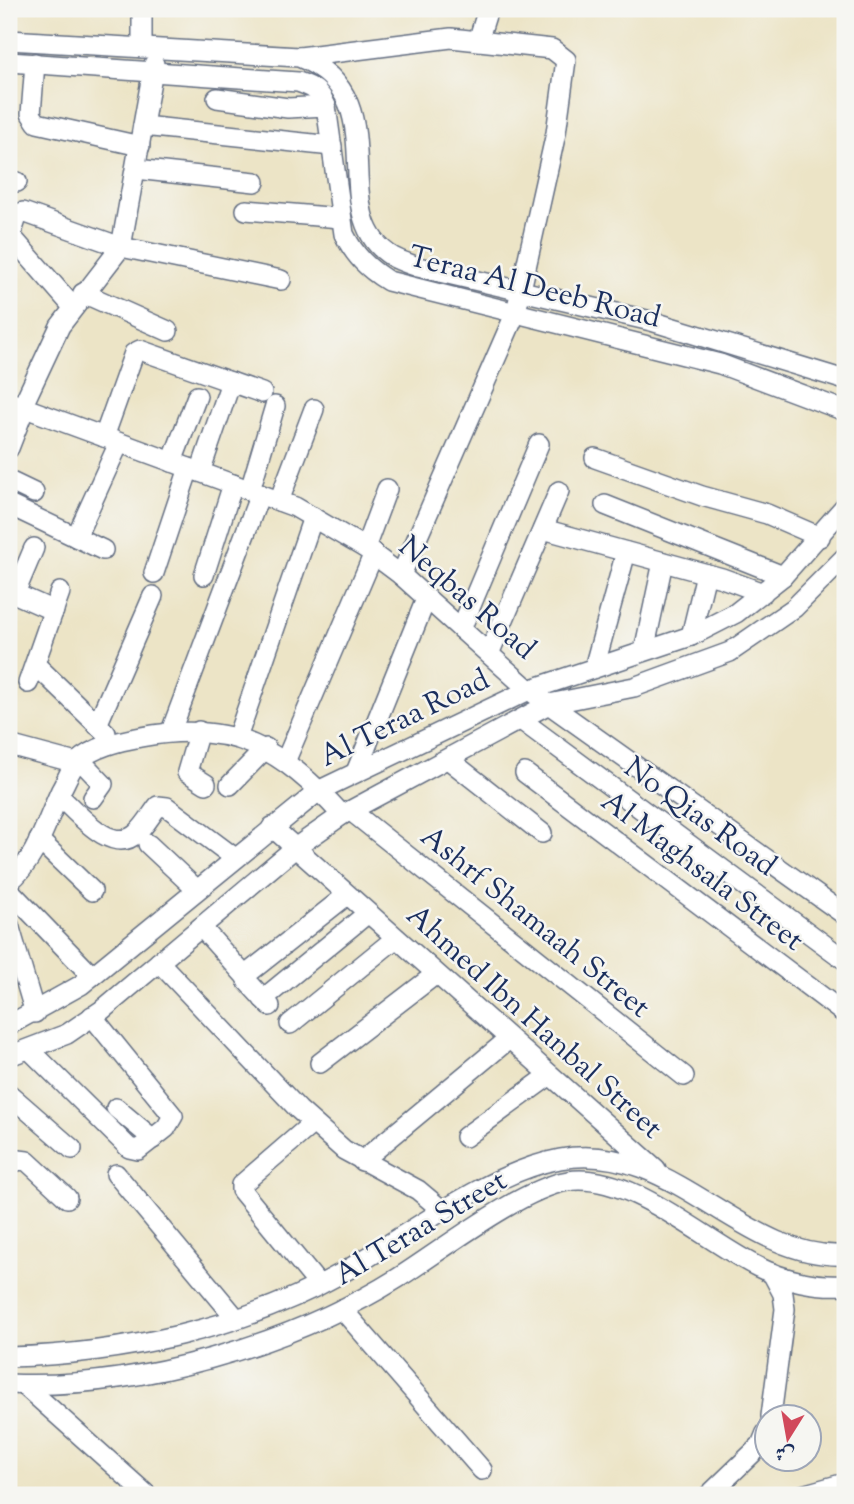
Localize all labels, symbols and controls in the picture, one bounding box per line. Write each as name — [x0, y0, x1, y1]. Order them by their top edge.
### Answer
street label: Teraa Al Deeb Road — [404, 236, 665, 341]
street label: Neqbas Road — [388, 527, 545, 671]
street label: Al Teraa Road — [313, 660, 497, 779]
street label: No Qias Road — [614, 748, 785, 888]
street label: Al Maghsala Street — [591, 781, 812, 963]
street label: Ashrf Shamaah Street — [410, 817, 659, 1029]
street label: Ahmed Ibn Hanbal Street — [396, 896, 671, 1150]
street label: Al Teraa Street — [327, 1161, 516, 1298]
north arrow — [752, 1402, 822, 1472]
text: ش — [773, 1437, 797, 1467]

